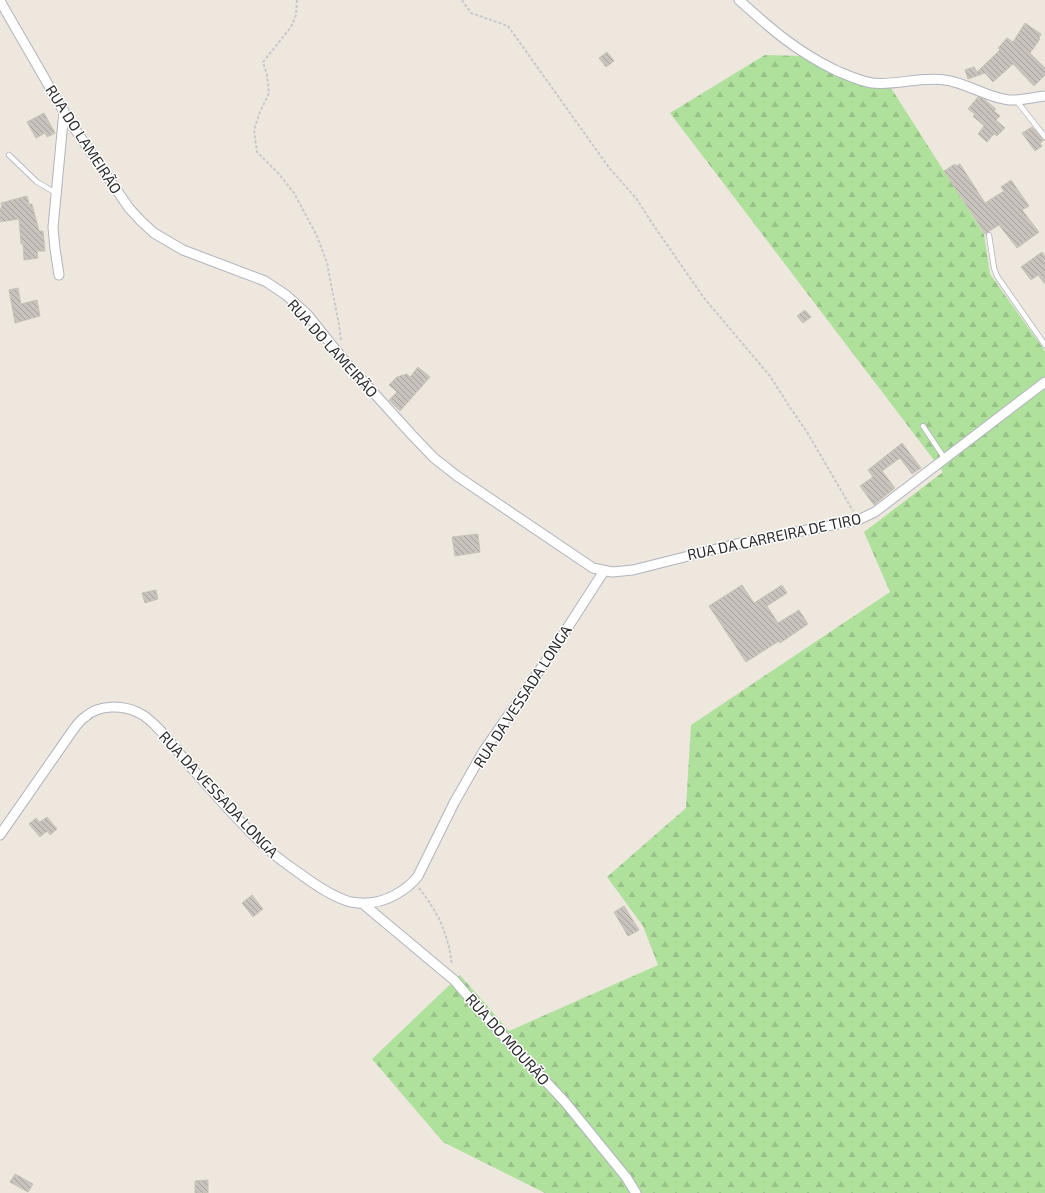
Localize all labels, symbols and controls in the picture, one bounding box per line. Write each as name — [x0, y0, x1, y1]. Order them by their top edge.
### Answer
street label: RUA DO LAMEIRÃO — [42, 81, 126, 197]
street label: RUA DO LAMEIRÃO — [284, 295, 382, 401]
street label: RUA DA CARREIRA DE TIRO — [685, 509, 863, 563]
street label: RUA DA VESSADA LONGA — [469, 621, 575, 771]
street label: RUA DA VESSADA LONGA — [156, 727, 283, 861]
street label: RUA DO MOURÃO — [462, 990, 554, 1088]

